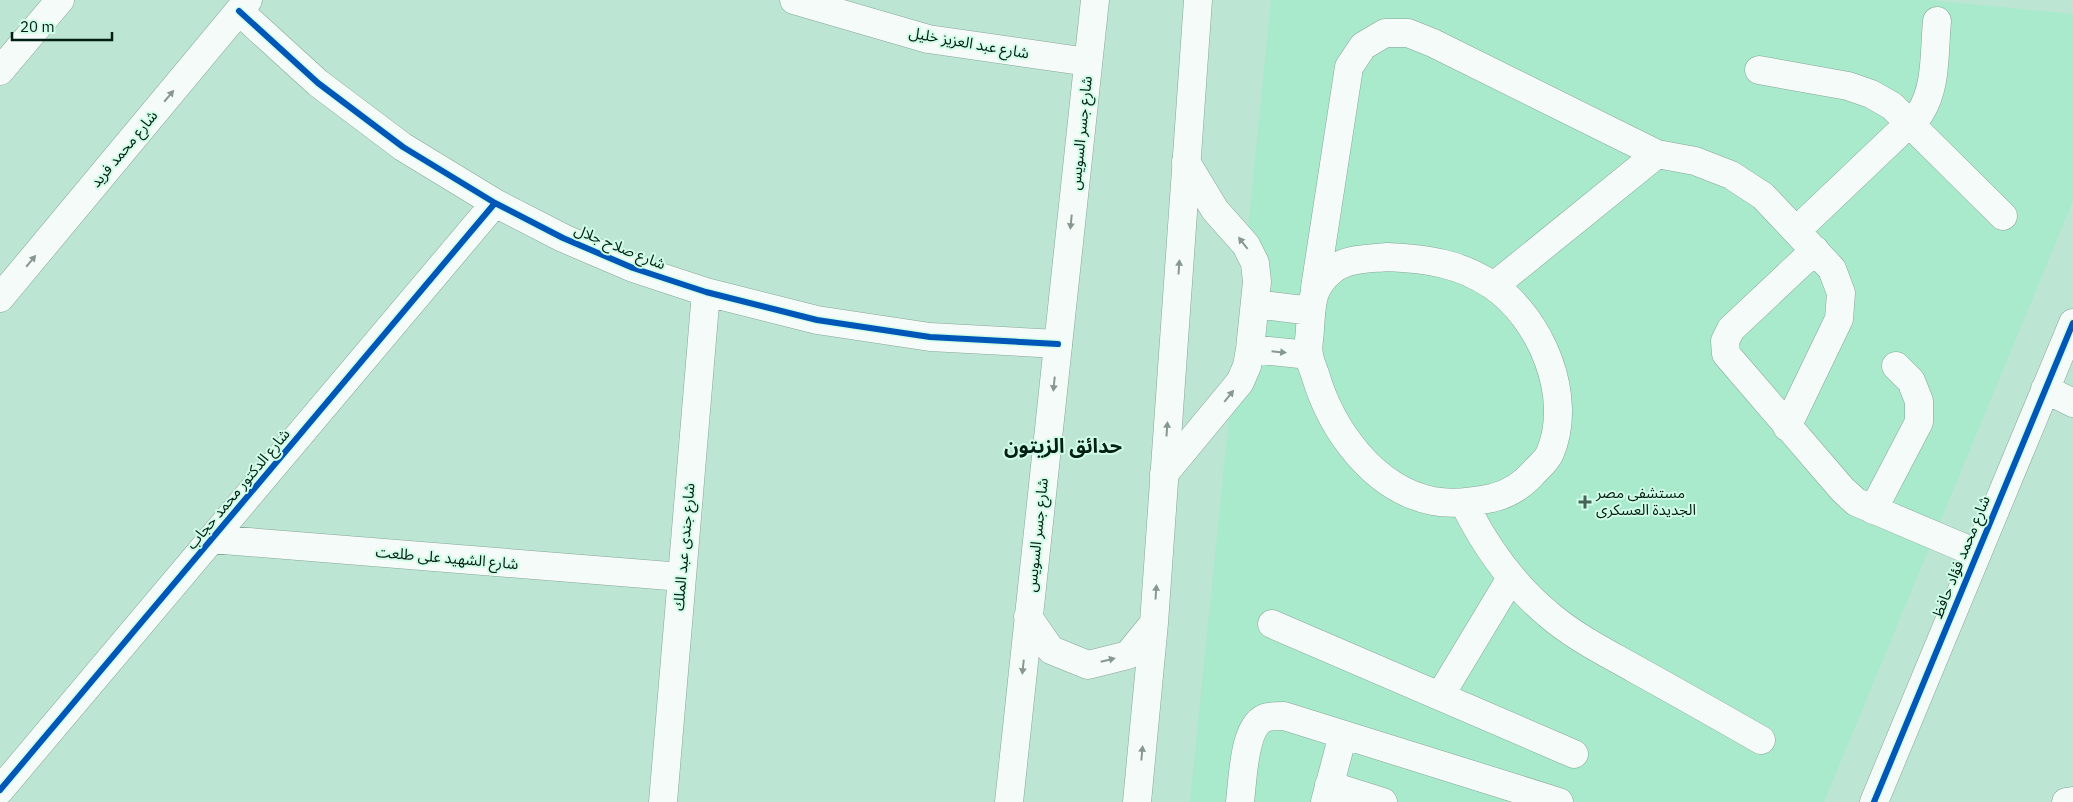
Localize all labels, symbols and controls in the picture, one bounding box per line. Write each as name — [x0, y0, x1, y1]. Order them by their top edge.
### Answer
scale bar — [12, 10, 112, 42]
text: 20 m — [20, 17, 55, 36]
street label: شارع عبد العزيز خليل — [907, 23, 1031, 65]
street label: شارع جسر السويس — [1065, 75, 1099, 191]
one-way arrow — [163, 89, 174, 102]
street label: شارع محمد فريد — [86, 106, 164, 193]
one-way arrow — [1067, 215, 1075, 231]
street label: شارع صلاح جلال — [571, 220, 669, 276]
one-way arrow — [1238, 237, 1248, 250]
one-way arrow — [26, 255, 37, 268]
one-way arrow — [1175, 259, 1183, 275]
one-way arrow — [1272, 348, 1288, 356]
one-way arrow — [1050, 376, 1058, 392]
one-way arrow — [1223, 390, 1234, 403]
one-way arrow — [1163, 421, 1171, 437]
street label: شارع الدكتور محمد حجاب — [182, 424, 296, 555]
district label: حدائق الزيتون — [1004, 432, 1122, 459]
street label: شارع جسر السويس — [1021, 477, 1055, 593]
street label: شارع جندى عبد الملك — [668, 482, 702, 612]
place label: مستشفى مصر الجديدة العسكرى — [1595, 483, 1696, 519]
street label: شارع محمد فؤاد حافظ — [1927, 492, 1997, 622]
marker: مستشفى مصر الجديدة العسكرى — [1578, 495, 1592, 509]
street label: شارع الشهيد على طلعت — [375, 542, 519, 576]
one-way arrow — [1152, 583, 1160, 599]
one-way arrow — [1101, 656, 1116, 664]
one-way arrow — [1019, 660, 1027, 676]
one-way arrow — [1138, 745, 1146, 761]

